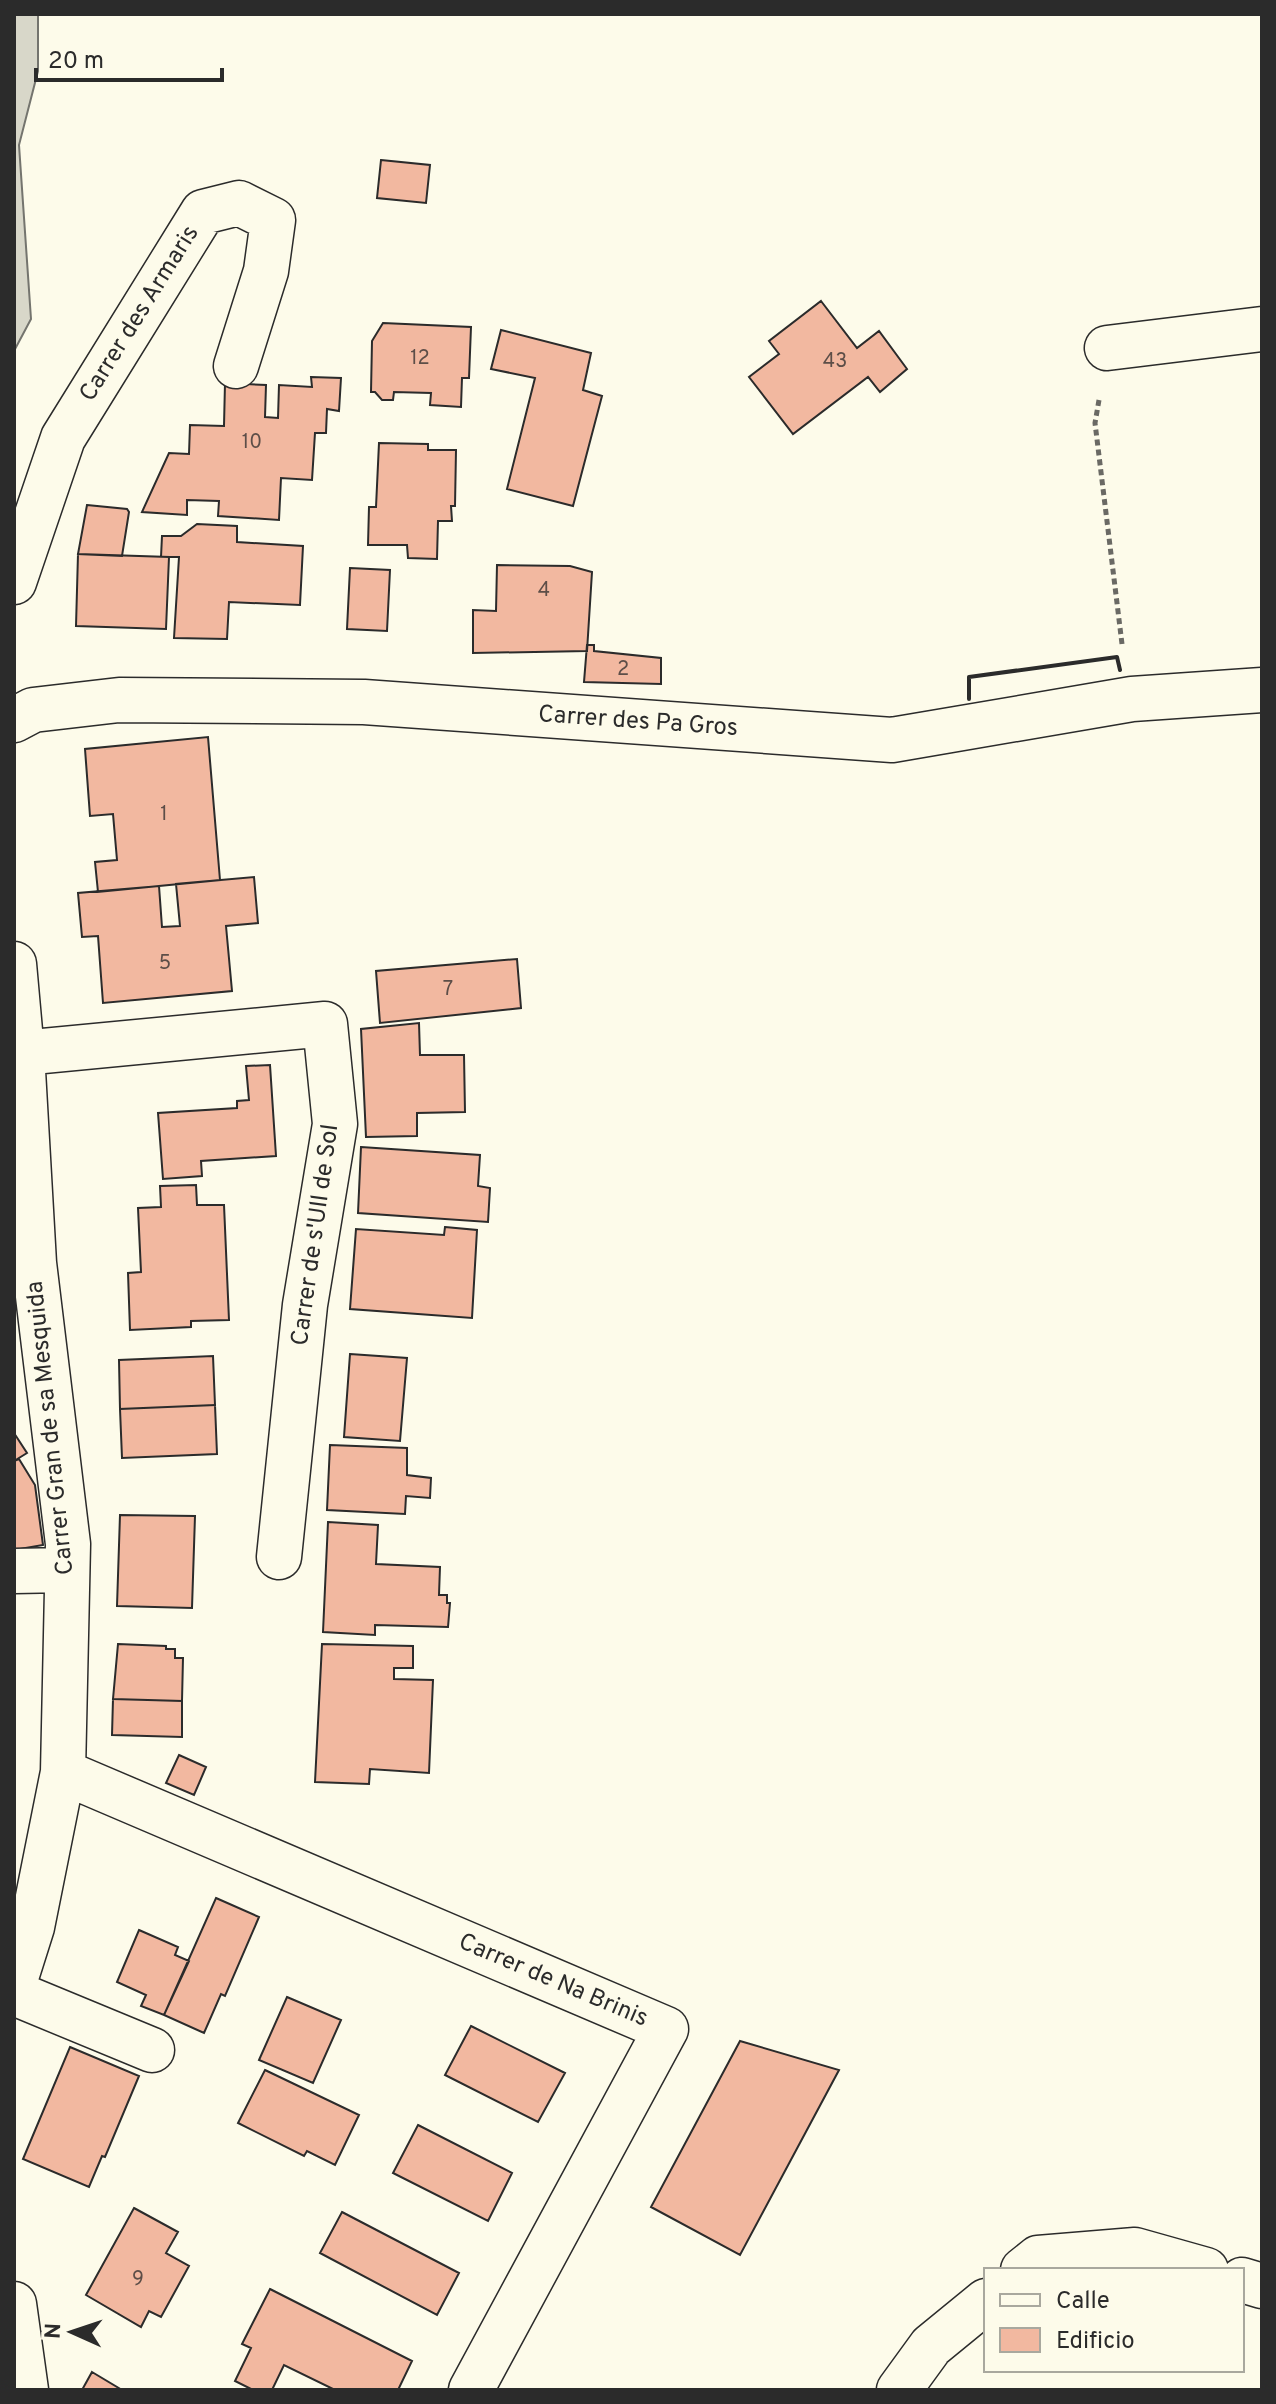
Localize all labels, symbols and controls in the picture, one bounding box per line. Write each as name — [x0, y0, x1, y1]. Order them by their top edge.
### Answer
scale bar — [36, 32, 222, 82]
text: 20 m — [48, 47, 104, 77]
street label: Carrer des Armaris — [74, 220, 206, 408]
house number: 12 — [410, 346, 430, 372]
house number: 43 — [823, 349, 847, 375]
house number: 10 — [242, 430, 262, 456]
house number: 4 — [538, 578, 550, 604]
house number: 2 — [617, 657, 629, 683]
street label: Carrer des Pa Gros — [537, 700, 739, 744]
house number: 1 — [160, 802, 168, 828]
house number: 5 — [159, 951, 171, 977]
house number: 7 — [443, 977, 453, 1003]
street label: Carrer de s'Ull de Sol — [286, 1122, 346, 1348]
street label: Carrer Gran de sa Mesquida — [21, 1279, 81, 1577]
street label: Carrer de Na Brinis — [454, 1928, 652, 2034]
house number: 9 — [132, 2267, 144, 2293]
legend — [984, 2268, 1244, 2372]
text: Calle — [1056, 2287, 1110, 2317]
north arrow — [32, 2292, 112, 2372]
text: N — [41, 2322, 68, 2340]
text: Edificio — [1056, 2327, 1135, 2357]

